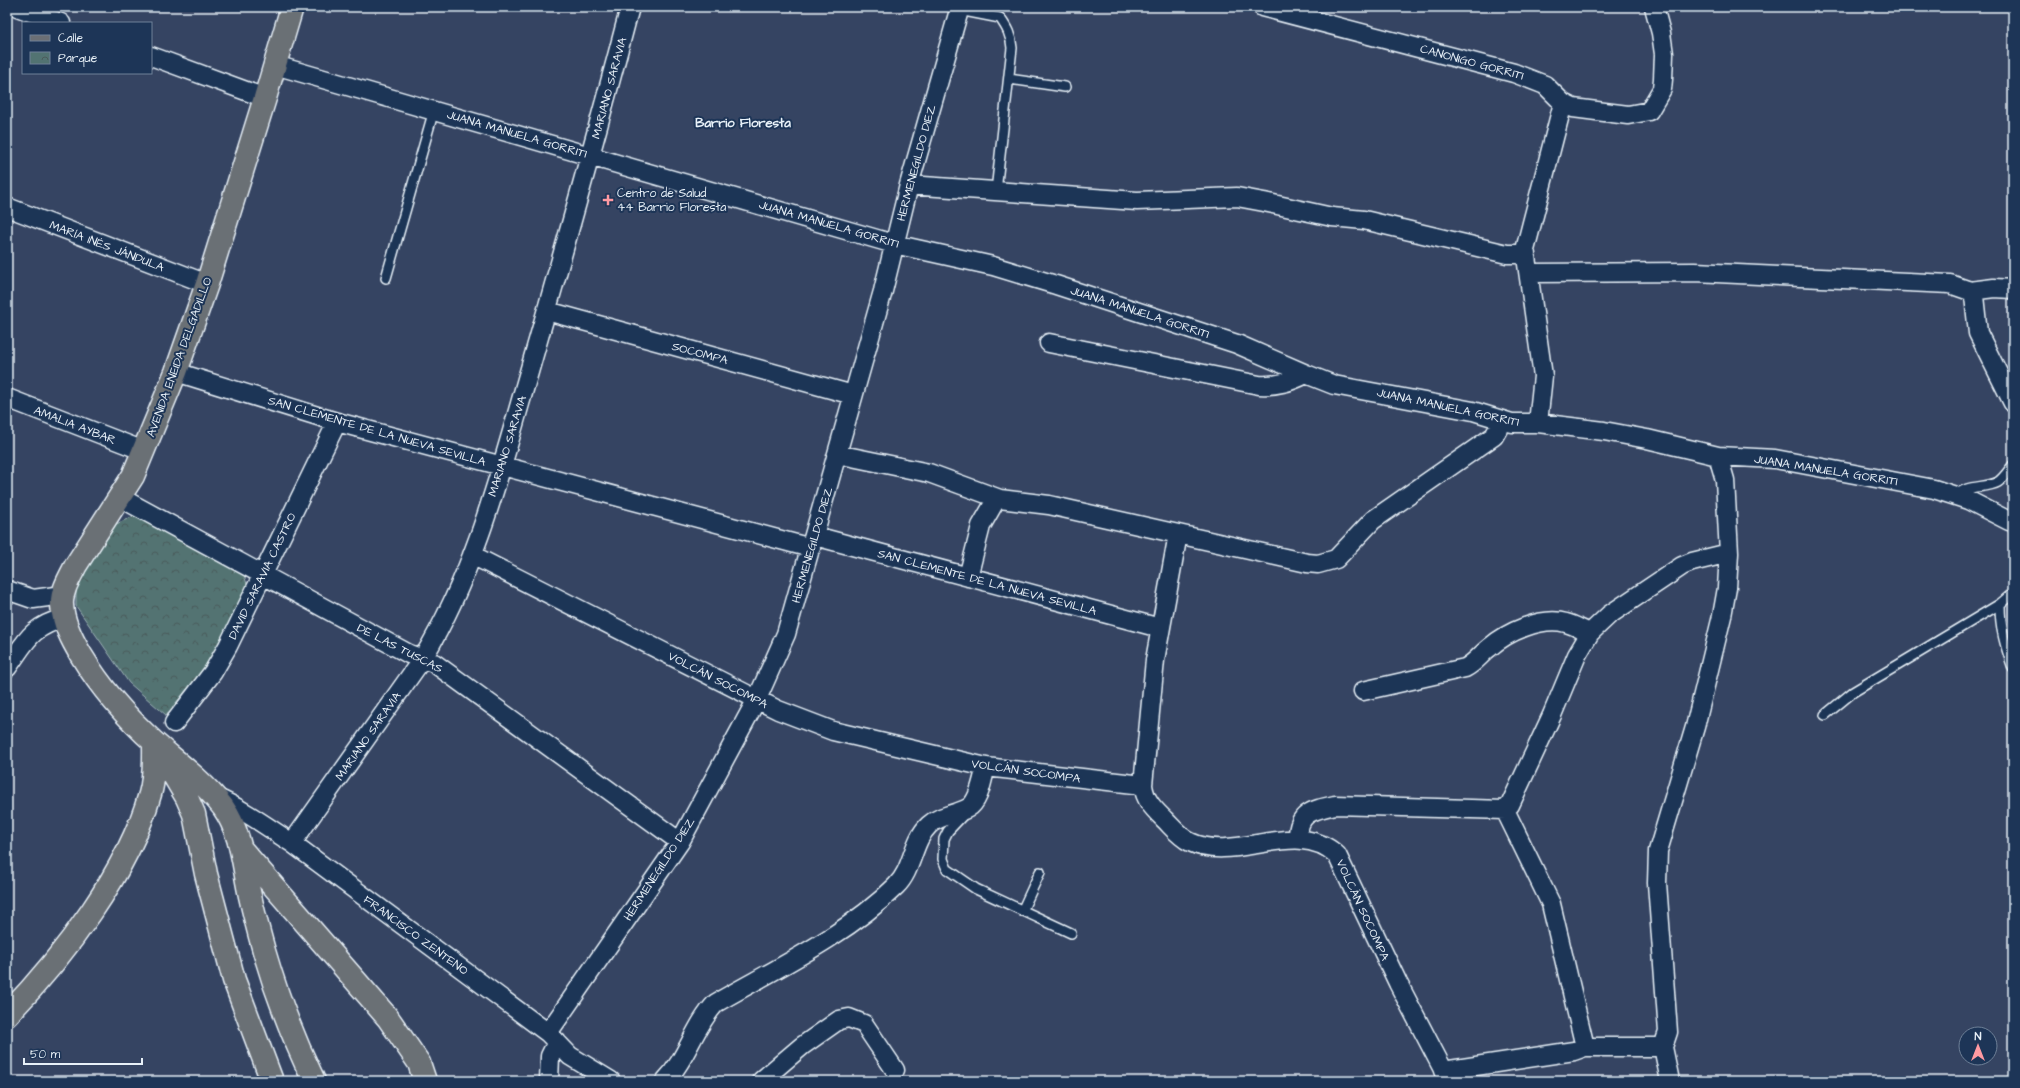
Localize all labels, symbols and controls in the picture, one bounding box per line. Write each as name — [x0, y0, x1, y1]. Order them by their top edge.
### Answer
legend — [22, 22, 152, 74]
text: Calle — [58, 30, 83, 47]
street label: MARIANO SARAVIA — [588, 35, 631, 141]
street label: CANONIGO GORRITI — [1418, 40, 1526, 85]
text: Parque — [58, 50, 98, 67]
street label: HERMENEGILDO DIEZ — [893, 103, 940, 223]
street label: JUANA MANUELA GORRITI — [445, 106, 589, 163]
district label: Barrio Floresta — [695, 114, 791, 132]
place label: Centro de Salud 44 Barrio Floresta — [617, 185, 726, 216]
marker: Centro de Salud 44 Barrio Floresta — [602, 194, 614, 206]
street label: JUANA MANUELA GORRITI — [757, 196, 901, 253]
street label: MARÍA INÉS JÁNDULA — [47, 217, 167, 276]
street label: AVENIDA ENEIDA DELGADILLO — [143, 275, 216, 440]
street label: JUANA MANUELA GORRITI — [1068, 282, 1212, 343]
street label: SOCOMPA — [670, 338, 730, 369]
street label: JUANA MANUELA GORRITI — [1375, 384, 1521, 431]
street label: SAN CLEMENTE DE LA NUEVA SEVILLA — [266, 392, 488, 471]
street label: MARIANO SARAVIA — [484, 393, 531, 499]
street label: AMALIA AYBAR — [31, 402, 118, 449]
street label: JUANA MANUELA GORRITI — [1753, 451, 1899, 490]
street label: HERMENEGILDO DIEZ — [788, 485, 837, 605]
street label: DAVID SARAVIA CASTRO — [224, 510, 301, 642]
street label: SAN CLEMENTE DE LA NUEVA SEVILLA — [876, 545, 1098, 620]
street label: DE LAS TUSCAS — [354, 620, 446, 677]
street label: VOLCÁN SOCOMPA — [665, 648, 771, 713]
street label: MARIANO SARAVIA — [331, 688, 406, 784]
street label: VOLCÁN SOCOMPA — [970, 755, 1082, 788]
street label: HERMENEGILDO DIEZ — [620, 814, 699, 924]
street label: VOLCÁN SOCOMPA — [1332, 857, 1394, 964]
street label: FRANCISCO ZENTENO — [360, 892, 472, 979]
north arrow — [1958, 1026, 1998, 1066]
text: N — [1975, 1029, 1982, 1044]
scale bar — [24, 1040, 142, 1066]
text: 50 m — [30, 1046, 61, 1063]

